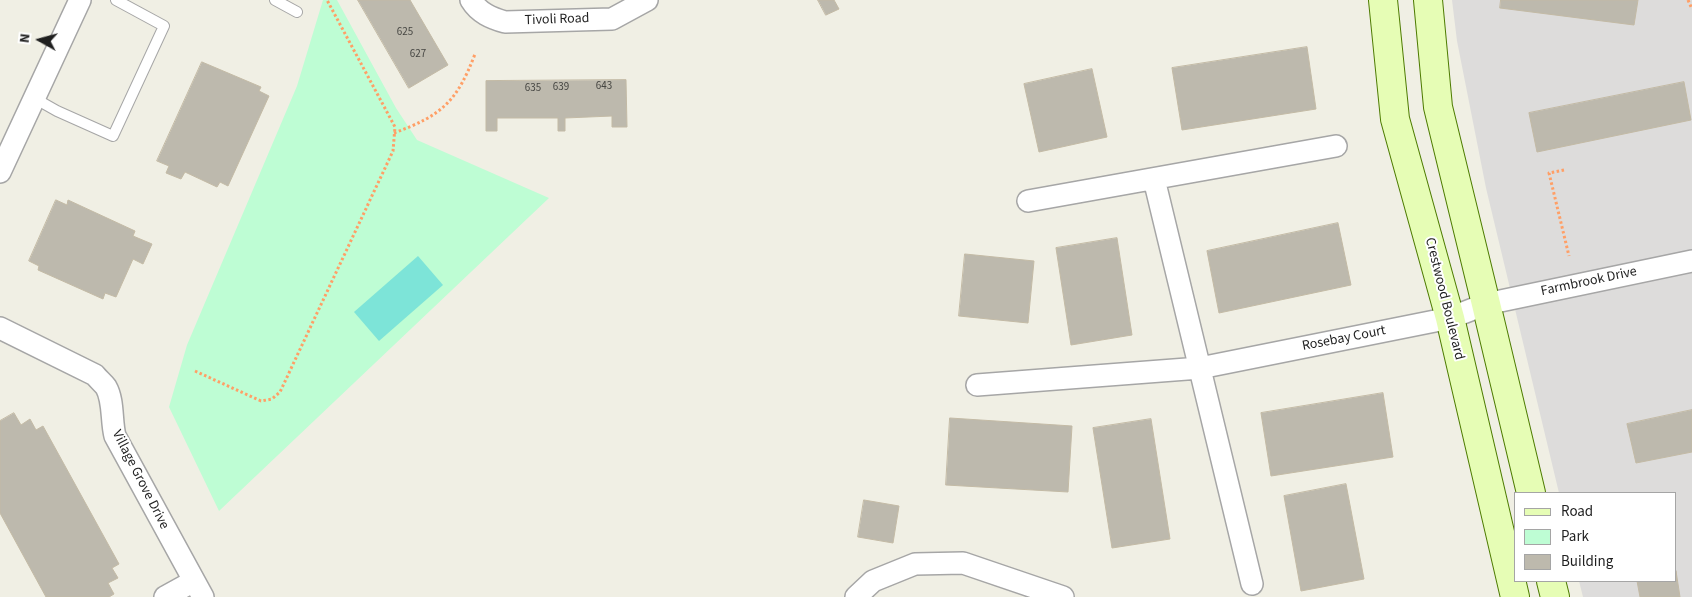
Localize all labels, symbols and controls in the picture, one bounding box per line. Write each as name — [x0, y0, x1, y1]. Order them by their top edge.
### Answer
street label: Tivoli Road — [524, 10, 590, 30]
north arrow — [15, 15, 65, 65]
house number: 625 — [397, 26, 413, 40]
text: N — [15, 32, 36, 44]
house number: 627 — [410, 48, 426, 62]
house number: 643 — [596, 80, 612, 94]
house number: 639 — [553, 81, 569, 95]
house number: 635 — [525, 82, 541, 96]
street label: Crestwood Boulevard — [1421, 236, 1467, 362]
street label: Farmbrook Drive — [1539, 264, 1639, 300]
street label: Rosebay Court — [1301, 323, 1387, 355]
street label: Village Grove Drive — [108, 428, 172, 532]
legend — [1514, 492, 1677, 582]
text: Road — [1561, 501, 1593, 522]
text: Park — [1561, 526, 1589, 547]
text: Building — [1561, 551, 1613, 572]

